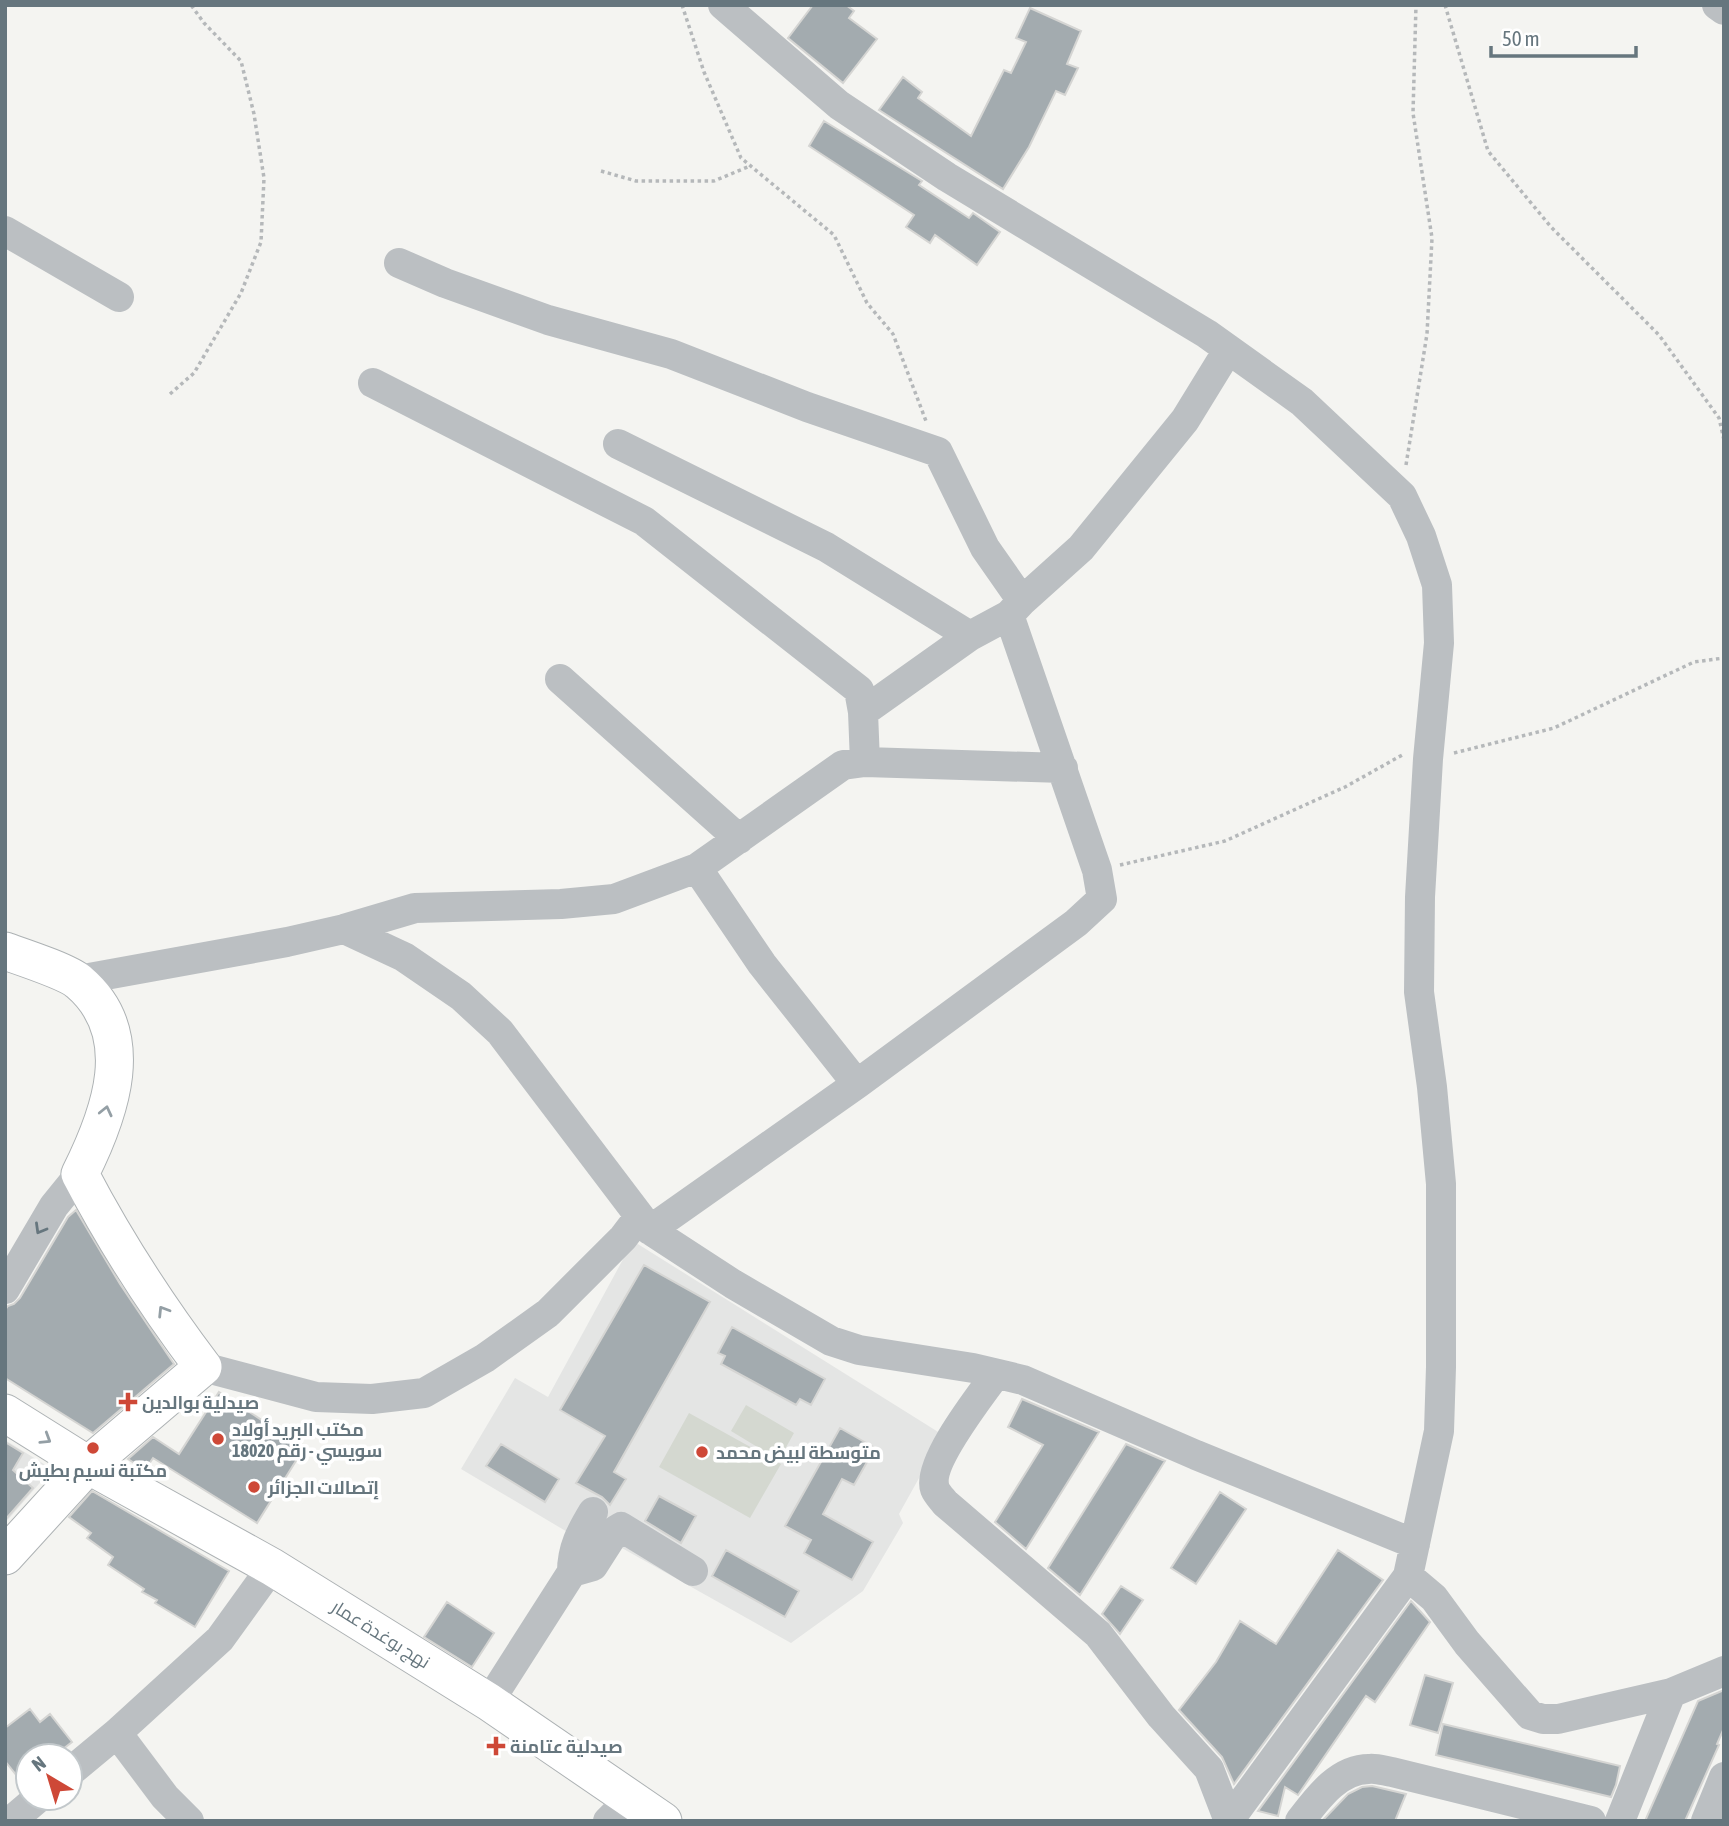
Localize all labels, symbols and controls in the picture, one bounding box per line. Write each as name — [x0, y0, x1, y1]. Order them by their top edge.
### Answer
scale bar — [1491, 14, 1636, 58]
text: 50 m — [1502, 26, 1540, 50]
one-way arrow — [98, 1105, 112, 1117]
one-way arrow — [35, 1222, 48, 1235]
one-way arrow — [159, 1306, 172, 1319]
place label: صيدلية بوالدين — [142, 1392, 259, 1414]
marker: صيدلية بوالدين — [120, 1394, 136, 1410]
place label: مكتب البريد أولاد سويسي - رقم 18020 — [232, 1417, 382, 1465]
one-way arrow — [39, 1430, 52, 1443]
marker: مكتب البريد أولاد سويسي - رقم 18020 — [210, 1431, 226, 1447]
marker: مكتبة نسيم بطيش — [85, 1440, 101, 1456]
place label: متوسطة لبيض محمد — [716, 1442, 881, 1464]
marker: متوسطة لبيض محمد — [694, 1444, 710, 1460]
place label: مكتبة نسيم بطيش — [19, 1460, 167, 1483]
place label: إتصالات الجزائر — [267, 1477, 379, 1500]
marker: إتصالات الجزائر — [246, 1479, 262, 1495]
street label: نهج بوغدة عمار — [326, 1595, 434, 1674]
place label: صيدلية عتامنة — [510, 1736, 623, 1757]
marker: صيدلية عتامنة — [488, 1738, 504, 1754]
north arrow — [14, 1742, 84, 1812]
text: N — [27, 1751, 50, 1776]

